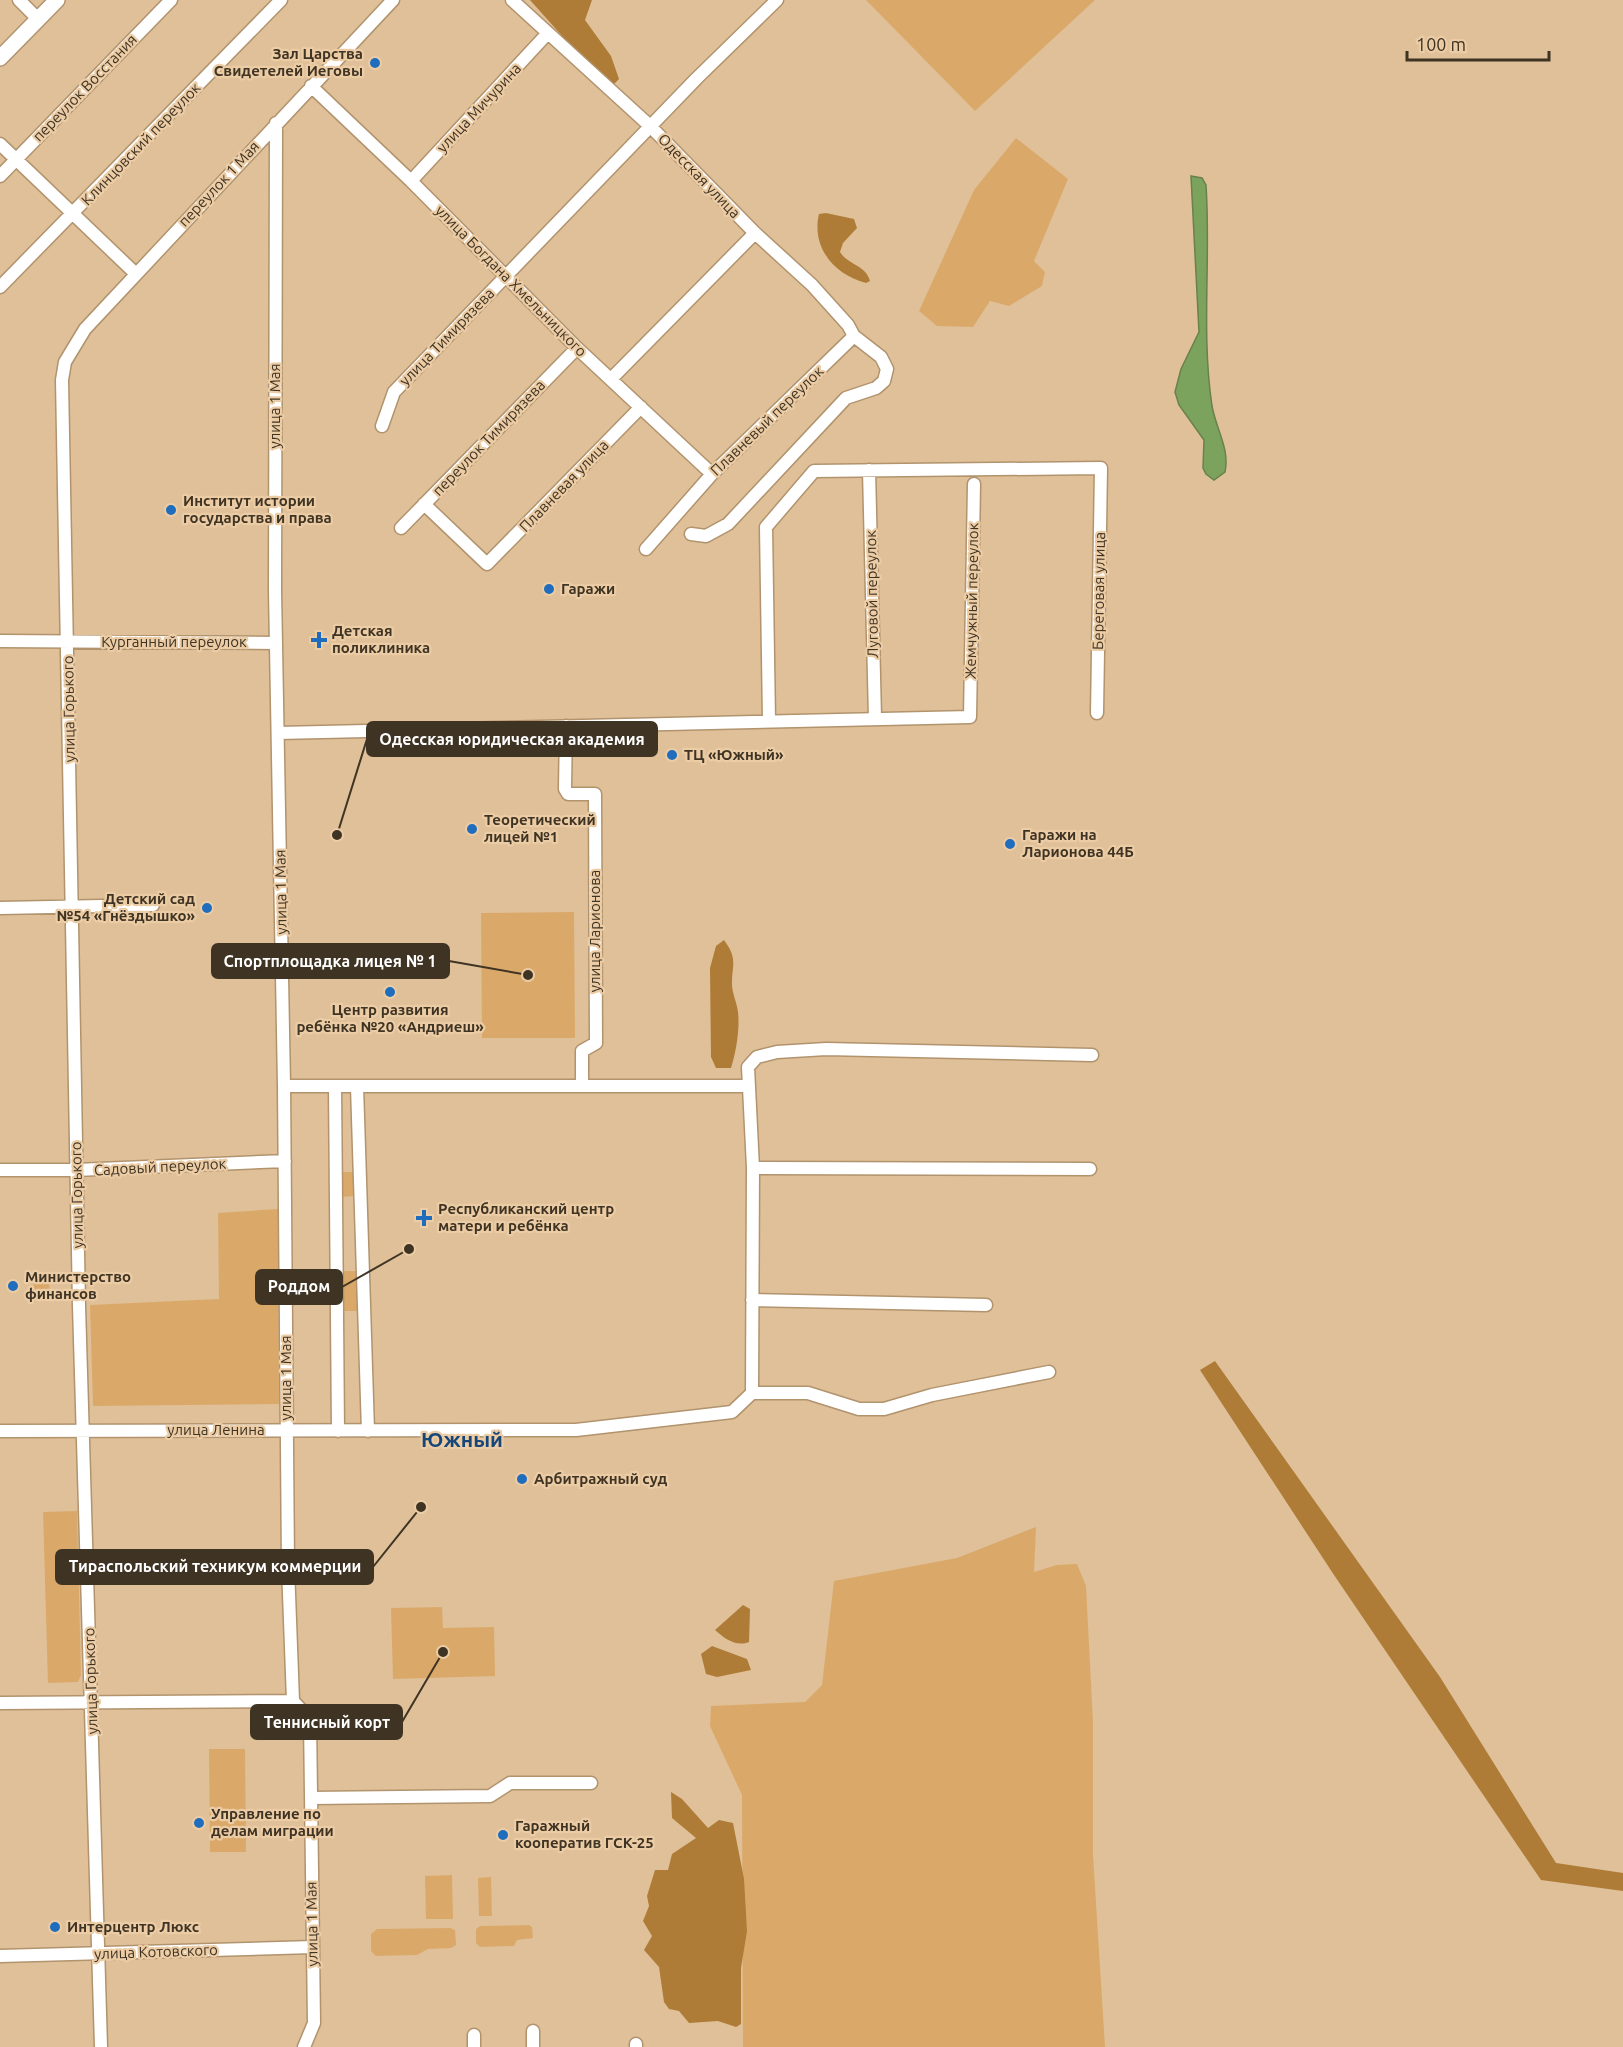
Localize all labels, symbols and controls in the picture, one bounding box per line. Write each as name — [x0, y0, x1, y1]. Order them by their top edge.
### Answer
scale bar — [1407, 24, 1550, 62]
street label: переулок Восстания — [29, 31, 140, 145]
text: 100 m — [1416, 34, 1466, 54]
place label: Зал Царства Свидетелей Иеговы — [214, 45, 363, 79]
marker: Зал Царства Свидетелей Иеговы — [368, 56, 382, 70]
street label: улица Мичурина — [433, 60, 524, 156]
street label: Клинцовский переулок — [78, 79, 204, 208]
street label: Одесская улица — [655, 130, 744, 221]
street label: переулок 1 Мая — [175, 138, 262, 230]
street label: улица Богдана Хмельницкого — [432, 202, 590, 360]
street label: улица Тимирязева — [396, 284, 498, 389]
street label: Плавневый переулок — [707, 362, 827, 479]
street label: улица 1 Мая — [266, 363, 283, 449]
street label: переулок Тимирязева — [429, 376, 548, 499]
street label: Плавневая улица — [516, 436, 612, 535]
place label: Институт истории государства и права — [183, 492, 332, 526]
marker: Институт истории государства и права — [164, 503, 178, 517]
street label: Жемчужный переулок — [962, 522, 981, 679]
street label: Луговой переулок — [862, 530, 881, 658]
street label: Береговая улица — [1089, 532, 1108, 650]
place label: Гаражи — [561, 580, 615, 597]
marker: Гаражи — [542, 582, 556, 596]
place label: Детская поликлиника — [332, 622, 430, 656]
marker: Детская поликлиника — [310, 631, 328, 649]
street label: Курганный переулок — [101, 633, 247, 650]
street label: улица Горького — [59, 655, 78, 763]
callout: Одесская юридическая академия — [367, 722, 657, 756]
text: Одесская юридическая академия — [379, 730, 645, 748]
place label: ТЦ «Южный» — [684, 746, 784, 763]
marker: ТЦ «Южный» — [665, 748, 679, 762]
place label: Теоретический лицей №1 — [484, 811, 596, 845]
marker: Теоретический лицей №1 — [465, 822, 479, 836]
place label: Гаражи на Ларионова 44Б — [1022, 826, 1134, 860]
marker: Гаражи на Ларионова 44Б — [1003, 837, 1017, 851]
street label: улица 1 Мая — [271, 849, 290, 935]
street label: улица Ларионова — [586, 870, 603, 992]
place label: Детский сад №54 «Гнёздышко» — [57, 890, 196, 924]
marker: Детский сад №54 «Гнёздышко» — [200, 901, 214, 915]
callout: Спортплощадка лицея № 1 — [212, 944, 449, 978]
text: Спортплощадка лицея № 1 — [224, 952, 436, 970]
marker: Центр развития ребёнка №20 «Андриеш» — [383, 985, 397, 999]
place label: Центр развития ребёнка №20 «Андриеш» — [296, 1001, 484, 1035]
street label: улица Горького — [67, 1141, 86, 1249]
street label: Садовый переулок — [93, 1155, 227, 1178]
place label: Республиканский центр матери и ребёнка — [438, 1200, 614, 1234]
marker: Республиканский центр матери и ребёнка — [415, 1209, 433, 1227]
place label: Министерство финансов — [25, 1268, 131, 1302]
callout: Роддом — [256, 1270, 342, 1304]
text: Роддом — [268, 1277, 330, 1295]
marker: Министерство финансов — [6, 1279, 20, 1293]
street label: улица 1 Мая — [277, 1335, 294, 1421]
street label: улица Ленина — [167, 1421, 265, 1438]
district label: Южный — [421, 1427, 503, 1451]
place label: Арбитражный суд — [534, 1470, 667, 1487]
marker: Арбитражный суд — [515, 1472, 529, 1486]
callout: Тираспольский техникум коммерции — [56, 1550, 373, 1584]
text: Тираспольский техникум коммерции — [69, 1557, 361, 1575]
street label: улица Горького — [80, 1627, 101, 1735]
callout: Теннисный корт — [251, 1705, 402, 1739]
text: Теннисный корт — [264, 1713, 390, 1731]
place label: Управление по делам миграции — [211, 1805, 334, 1839]
marker: Управление по делам миграции — [192, 1816, 206, 1830]
place label: Гаражный кооператив ГСК-25 — [515, 1817, 654, 1851]
marker: Гаражный кооператив ГСК-25 — [496, 1828, 510, 1842]
street label: улица 1 Мая — [302, 1881, 321, 1967]
place label: Интерцентр Люкс — [67, 1918, 199, 1935]
marker: Интерцентр Люкс — [48, 1920, 62, 1934]
street label: улица Котовского — [94, 1941, 218, 1962]

